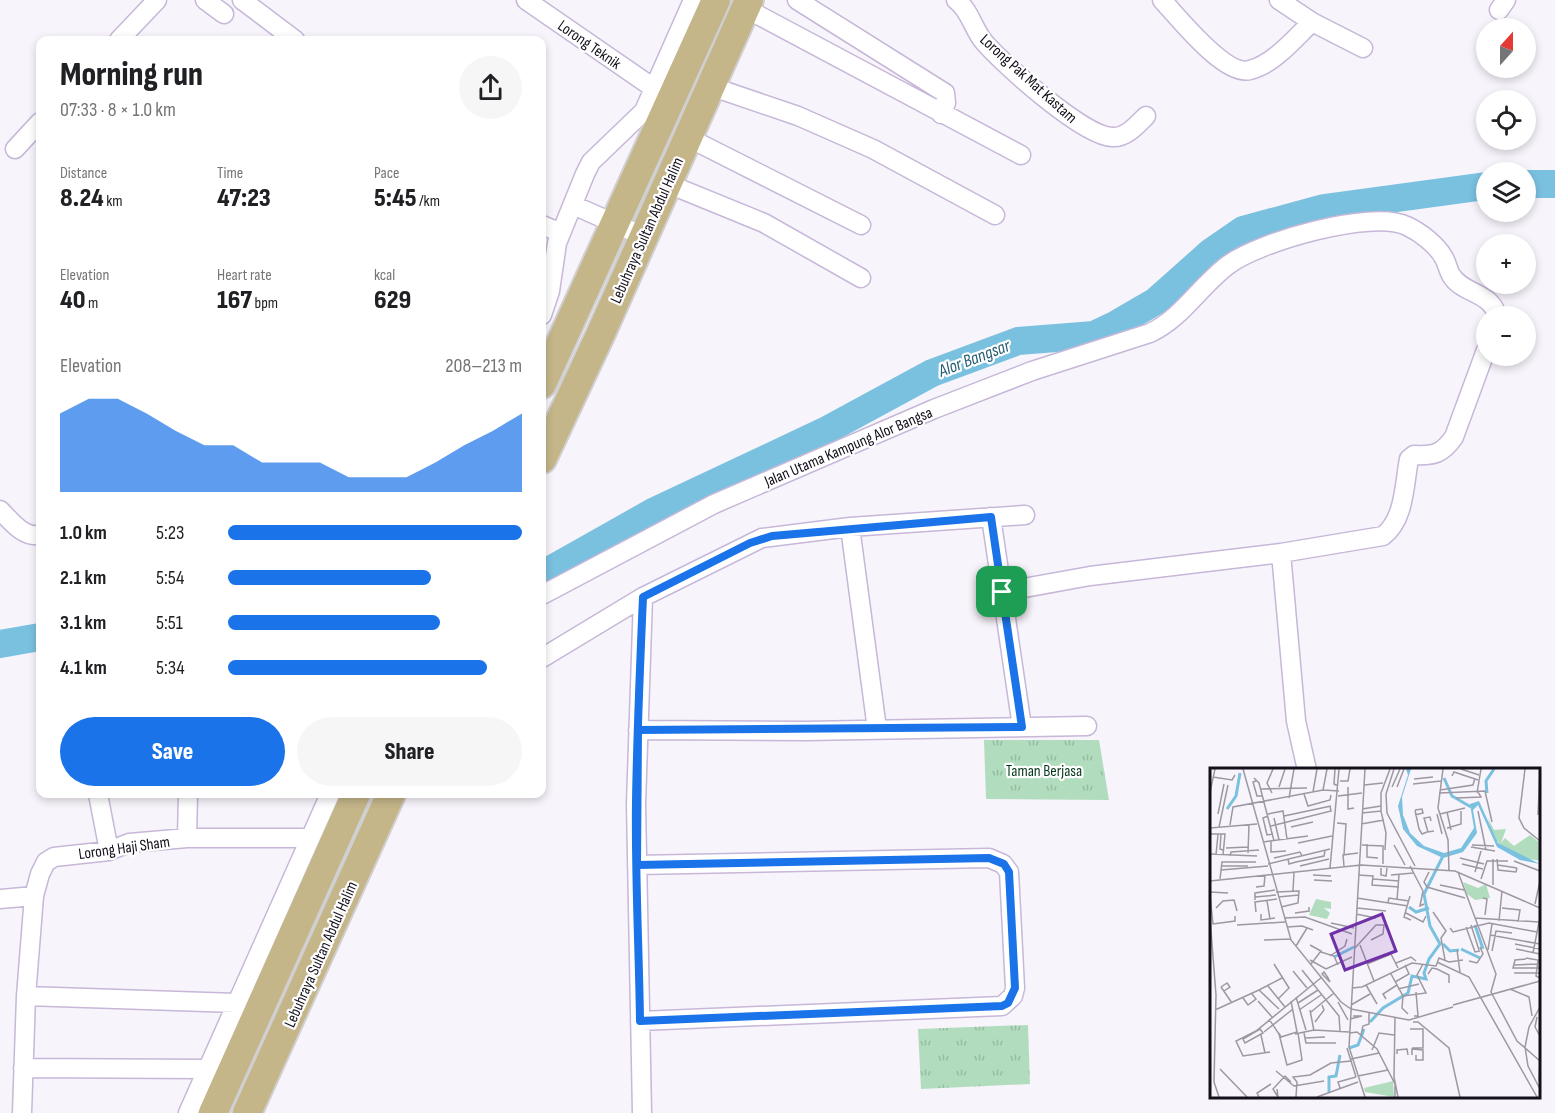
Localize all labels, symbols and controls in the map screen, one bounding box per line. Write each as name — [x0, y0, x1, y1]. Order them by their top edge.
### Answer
street label: Lorong Teknik — [554, 16, 625, 74]
north arrow — [1476, 18, 1536, 78]
map controls — [1476, 18, 1536, 366]
street label: Lorong Pak Mat Kastam — [976, 31, 1080, 128]
text: Morning run — [60, 55, 203, 95]
button: share — [459, 56, 522, 119]
button: locate — [1476, 90, 1536, 150]
text: 07:33 · 8 × 1.0 km — [60, 98, 176, 122]
street label: Lebuhraya Sultan Abdul Halim — [607, 155, 688, 306]
button: layers — [1476, 162, 1536, 222]
text: Distance — [60, 164, 107, 183]
text: Time — [217, 164, 243, 183]
text: Pace — [374, 164, 399, 183]
text: 8.24 — [60, 183, 104, 214]
text: 47:23 — [217, 183, 271, 214]
text: 5:45 — [374, 183, 417, 214]
text: km — [104, 192, 123, 211]
text: /km — [417, 192, 440, 211]
button: + — [1476, 234, 1536, 294]
text: Elevation — [60, 266, 109, 285]
text: Heart rate — [217, 266, 272, 285]
text: kcal — [374, 266, 395, 285]
text: 40 — [60, 285, 85, 316]
text: 167 — [217, 285, 252, 316]
text: 629 — [374, 285, 411, 316]
text: m — [85, 294, 98, 313]
text: bpm — [252, 294, 278, 313]
button: − — [1476, 306, 1536, 366]
water label: Alor Bangsar — [935, 335, 1014, 382]
text: Elevation — [60, 354, 122, 378]
text: 208–213 m — [445, 354, 522, 378]
street label: Jalan Utama Kampung Alor Bangsa — [761, 403, 935, 492]
text: 1.0 km — [60, 521, 107, 545]
text: 5:23 — [156, 521, 184, 545]
text: 2.1 km — [60, 566, 106, 590]
text: 5:54 — [156, 566, 184, 590]
pin — [976, 566, 1027, 617]
icon: arrive — [985, 575, 1018, 608]
text: 3.1 km — [60, 611, 106, 635]
text: 5:51 — [156, 611, 183, 635]
text: 4.1 km — [60, 656, 107, 680]
text: 5:34 — [156, 656, 185, 680]
button: Save — [60, 717, 285, 786]
button: Share — [297, 717, 522, 786]
park label: Taman Berjasa — [1006, 762, 1082, 781]
inset map — [1210, 768, 1540, 1098]
street label: Lorong Haji Sham — [77, 833, 171, 864]
street label: Lebuhraya Sultan Abdul Halim — [281, 879, 362, 1030]

